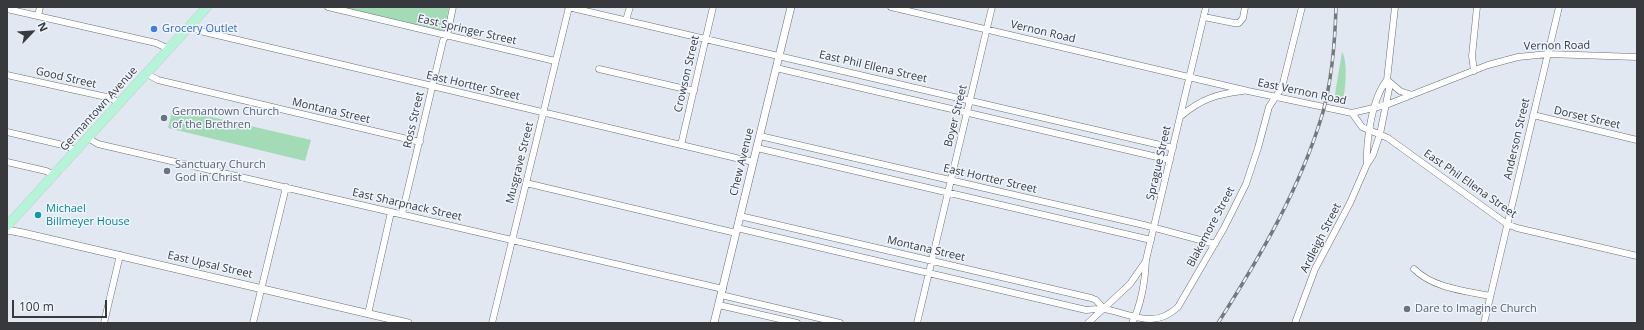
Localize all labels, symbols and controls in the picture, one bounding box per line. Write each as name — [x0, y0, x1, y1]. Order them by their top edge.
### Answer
north arrow — [12, 12, 52, 52]
street label: East Springer Street — [416, 12, 518, 48]
street label: Vernon Road — [1009, 18, 1077, 46]
text: N — [35, 19, 52, 34]
place label: Grocery Outlet — [162, 22, 238, 36]
marker: Grocery Outlet — [149, 24, 159, 34]
street label: Crowson Street — [672, 34, 702, 114]
street label: Vernon Road — [1524, 39, 1590, 53]
street label: East Phil Ellena Street — [818, 48, 928, 86]
street label: Germantown Avenue — [58, 64, 140, 154]
street label: Good Street — [35, 65, 97, 91]
street label: East Hortter Street — [425, 69, 521, 103]
street label: East Vernon Road — [1256, 76, 1348, 108]
street label: Boyer Street — [942, 84, 970, 148]
street label: Ross Street — [401, 91, 427, 149]
street label: Montana Street — [291, 96, 371, 126]
street label: Anderson Street — [1501, 97, 1533, 181]
street label: Dorset Street — [1552, 104, 1622, 132]
place label: Germantown Church of the Brethren — [172, 105, 279, 131]
marker: Germantown Church of the Brethren — [159, 113, 169, 123]
street label: Musgrave Street — [503, 121, 537, 205]
street label: Sprague Street — [1144, 125, 1174, 201]
street label: Chew Avenue — [727, 127, 757, 197]
street label: East Phil Ellena Street — [1421, 147, 1519, 221]
place label: Sanctuary Church God in Christ — [175, 158, 266, 184]
street label: East Hortter Street — [942, 162, 1038, 196]
marker: Sanctuary Church God in Christ — [162, 166, 172, 176]
street label: Blakemore Street — [1184, 185, 1238, 269]
street label: East Sharpnack Street — [351, 186, 463, 224]
street label: Ardleigh Street — [1298, 201, 1344, 275]
place label: Michael Billmeyer House — [46, 202, 130, 228]
marker: Michael Billmeyer House — [33, 210, 43, 220]
street label: Montana Street — [886, 234, 966, 264]
street label: East Upsal Street — [166, 249, 254, 281]
scale bar — [14, 292, 109, 318]
text: 100 m — [19, 298, 54, 315]
place label: Dare to Imagine Church — [1415, 302, 1537, 316]
marker: Dare to Imagine Church — [1402, 304, 1412, 314]

